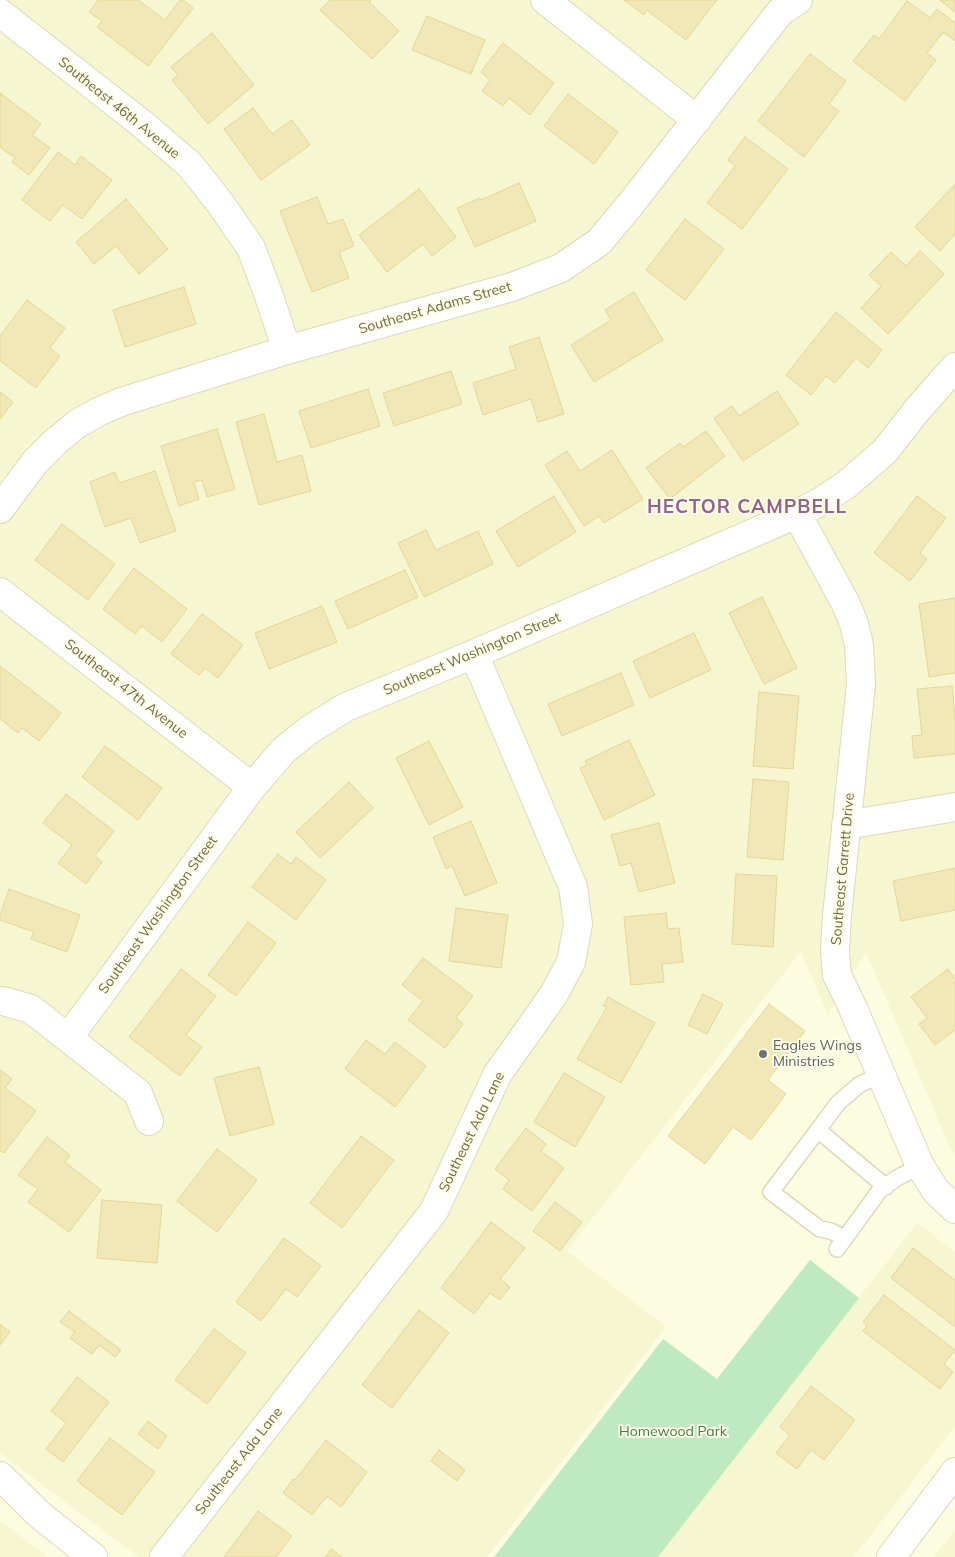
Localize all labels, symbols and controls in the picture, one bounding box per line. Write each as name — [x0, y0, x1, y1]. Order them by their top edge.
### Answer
street label: Southeast 46th Avenue — [55, 54, 183, 162]
street label: Southeast Adams Street — [357, 278, 513, 338]
district label: HECTOR CAMPBELL — [645, 496, 849, 518]
street label: Southeast Washington Street — [381, 609, 563, 699]
street label: Southeast 47th Avenue — [61, 636, 191, 742]
street label: Southeast Garrett Drive — [828, 792, 858, 946]
street label: Southeast Washington Street — [95, 833, 221, 997]
place label: Eagles Wings Ministries — [773, 1038, 862, 1070]
marker: Eagles Wings Ministries — [757, 1048, 769, 1060]
street label: Southeast Ada Lane — [436, 1069, 508, 1195]
street label: Southeast Ada Lane — [192, 1404, 286, 1518]
park label: Homewood Park — [619, 1424, 727, 1440]

